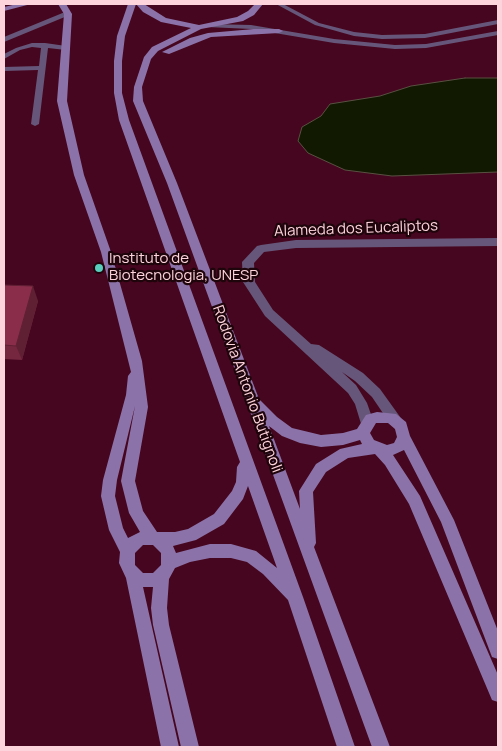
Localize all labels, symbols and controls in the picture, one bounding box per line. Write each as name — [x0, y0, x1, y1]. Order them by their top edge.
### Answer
street label: Alameda dos Eucaliptos — [274, 217, 438, 241]
place label: Instituto de Biotecnologia, UNESP — [109, 250, 258, 285]
marker: Instituto de Biotecnologia, UNESP — [93, 262, 105, 274]
street label: Rodovia Antonio Butignoli — [208, 303, 286, 475]

